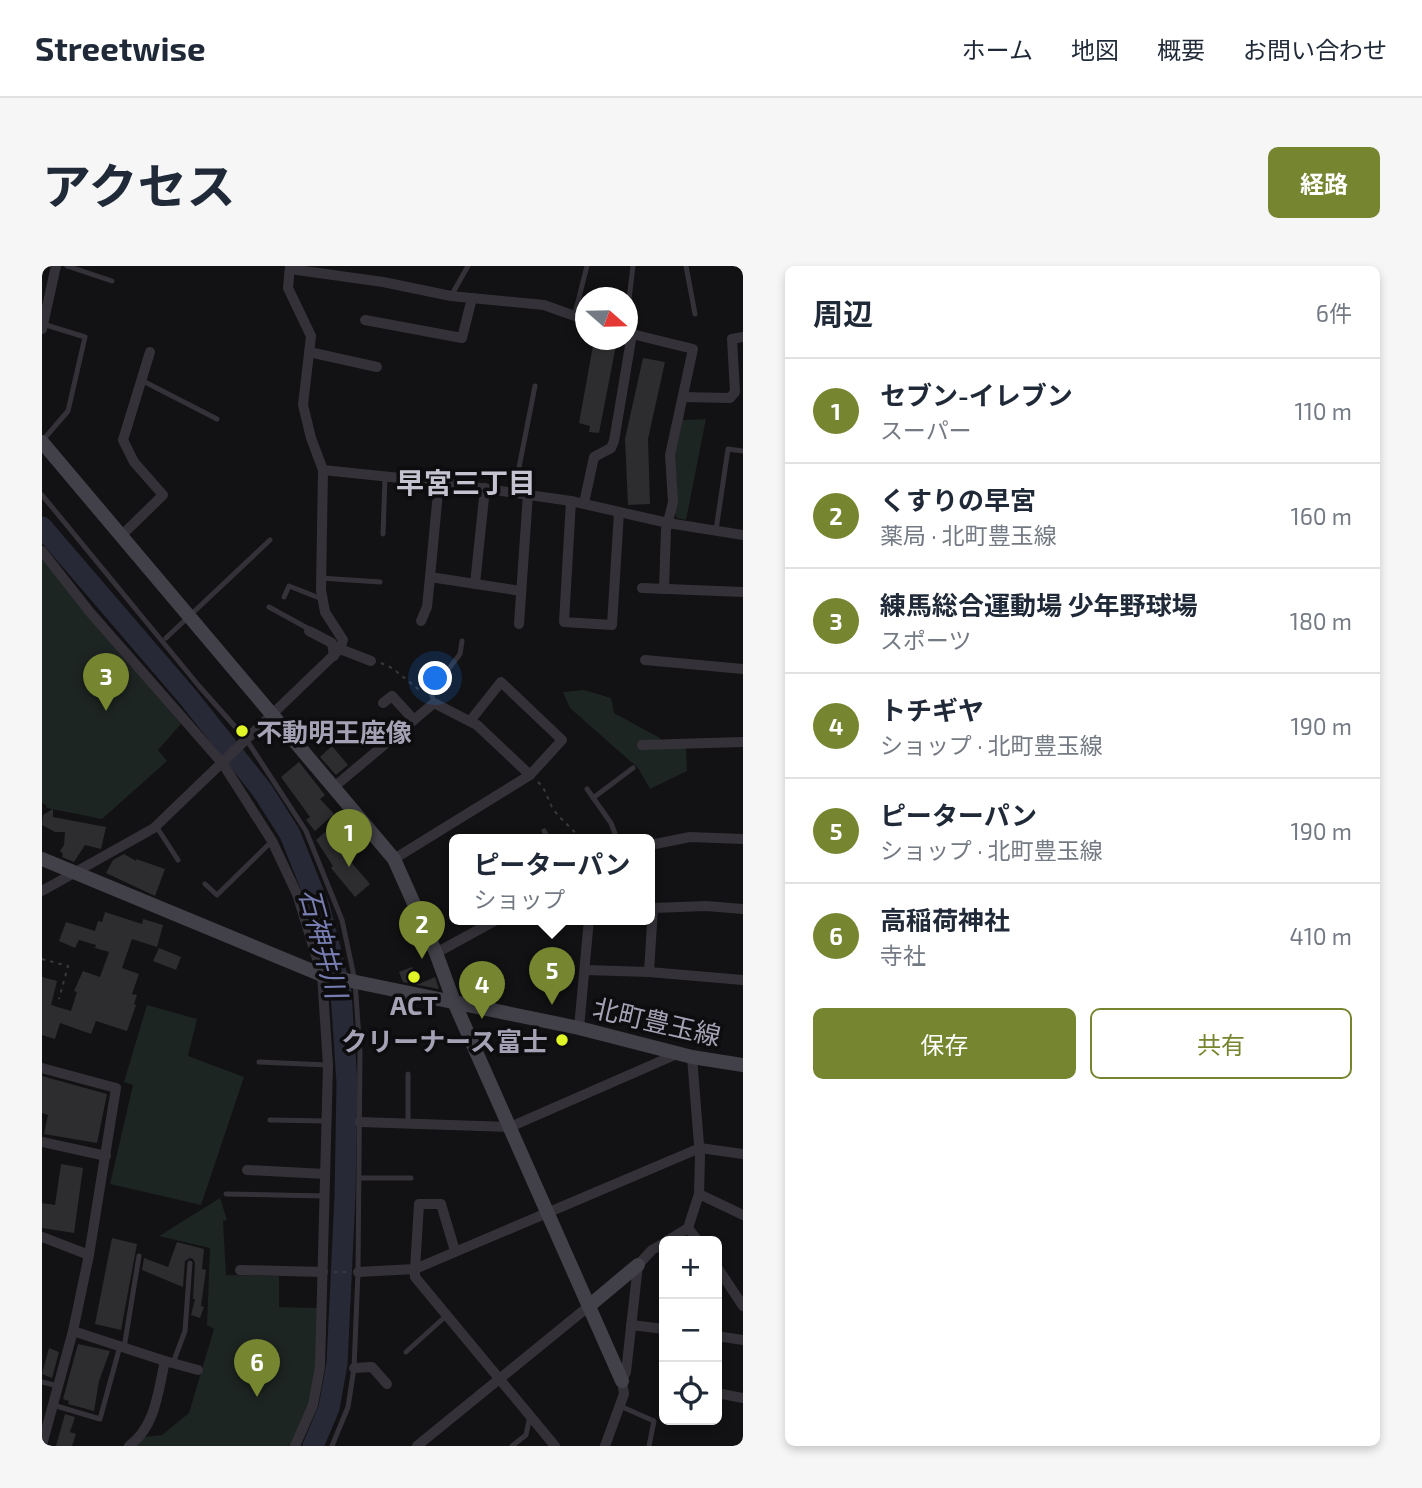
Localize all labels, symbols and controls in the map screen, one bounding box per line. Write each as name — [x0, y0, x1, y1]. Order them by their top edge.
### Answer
text: Streetwise — [35, 28, 206, 68]
text: ホーム — [962, 35, 1033, 64]
text: 地図 — [1071, 35, 1119, 64]
text: 概要 — [1157, 35, 1205, 64]
text: お問い合わせ — [1243, 35, 1387, 64]
button: 経路 — [1268, 147, 1380, 218]
text: アクセス — [42, 155, 236, 214]
north arrow — [575, 287, 638, 350]
text: 周辺 — [813, 295, 873, 331]
text: 6件 — [1316, 299, 1352, 327]
text: セブン-イレブン — [880, 379, 1073, 410]
text: 1 — [831, 397, 841, 425]
text: 110 m — [1295, 397, 1352, 425]
text: スーパー — [880, 416, 972, 444]
district label: 早宮三丁目 — [396, 465, 536, 499]
text: くすりの早宮 — [880, 484, 1036, 515]
text: 2 — [829, 502, 843, 530]
text: 160 m — [1291, 502, 1352, 530]
text: 薬局 · 北町豊玉線 — [880, 521, 1057, 549]
text: 練馬総合運動場 少年野球場 — [880, 589, 1198, 620]
text: 3 — [829, 607, 843, 635]
text: 180 m — [1290, 607, 1352, 635]
text: スポーツ — [880, 626, 972, 654]
pin: 3 — [83, 653, 129, 711]
your location — [418, 661, 452, 695]
text: トチギヤ — [880, 694, 984, 725]
text: 4 — [829, 712, 843, 740]
text: 190 m — [1291, 712, 1352, 740]
place label: 不動明王座像 — [256, 716, 412, 747]
marker: 不動明王座像 — [234, 723, 250, 739]
text: ショップ · 北町豊玉線 — [880, 731, 1103, 759]
text: ピーターパン — [880, 799, 1037, 830]
pin: 1 — [326, 809, 372, 867]
text: 5 — [830, 817, 842, 845]
text: 190 m — [1291, 817, 1352, 845]
popup — [449, 834, 655, 925]
text: ショップ · 北町豊玉線 — [880, 836, 1103, 864]
text: ピーターパン — [473, 848, 631, 879]
water label: 石神井川 — [293, 885, 356, 1004]
text: ショップ — [473, 885, 565, 913]
pin: 2 — [399, 901, 445, 959]
text: 高稲荷神社 — [880, 904, 1010, 935]
text: 6 — [829, 922, 843, 950]
text: 410 m — [1290, 922, 1352, 950]
text: 寺社 — [880, 941, 926, 969]
pin: 5 — [529, 947, 575, 1005]
pin: 4 — [459, 961, 505, 1019]
marker: ACT — [406, 969, 422, 985]
place label: ACT — [390, 989, 438, 1020]
street label: 北町豊玉線 — [590, 991, 724, 1051]
button: 保存 — [813, 1008, 1076, 1079]
button: 共有 — [1090, 1008, 1352, 1079]
place label: クリーナース富士 — [341, 1025, 548, 1056]
marker: クリーナース富士 — [554, 1032, 570, 1048]
map controls — [659, 1236, 722, 1425]
button: + — [659, 1236, 722, 1299]
button: − — [659, 1299, 722, 1362]
pin: 6 — [234, 1339, 280, 1397]
button: locate — [659, 1362, 722, 1425]

